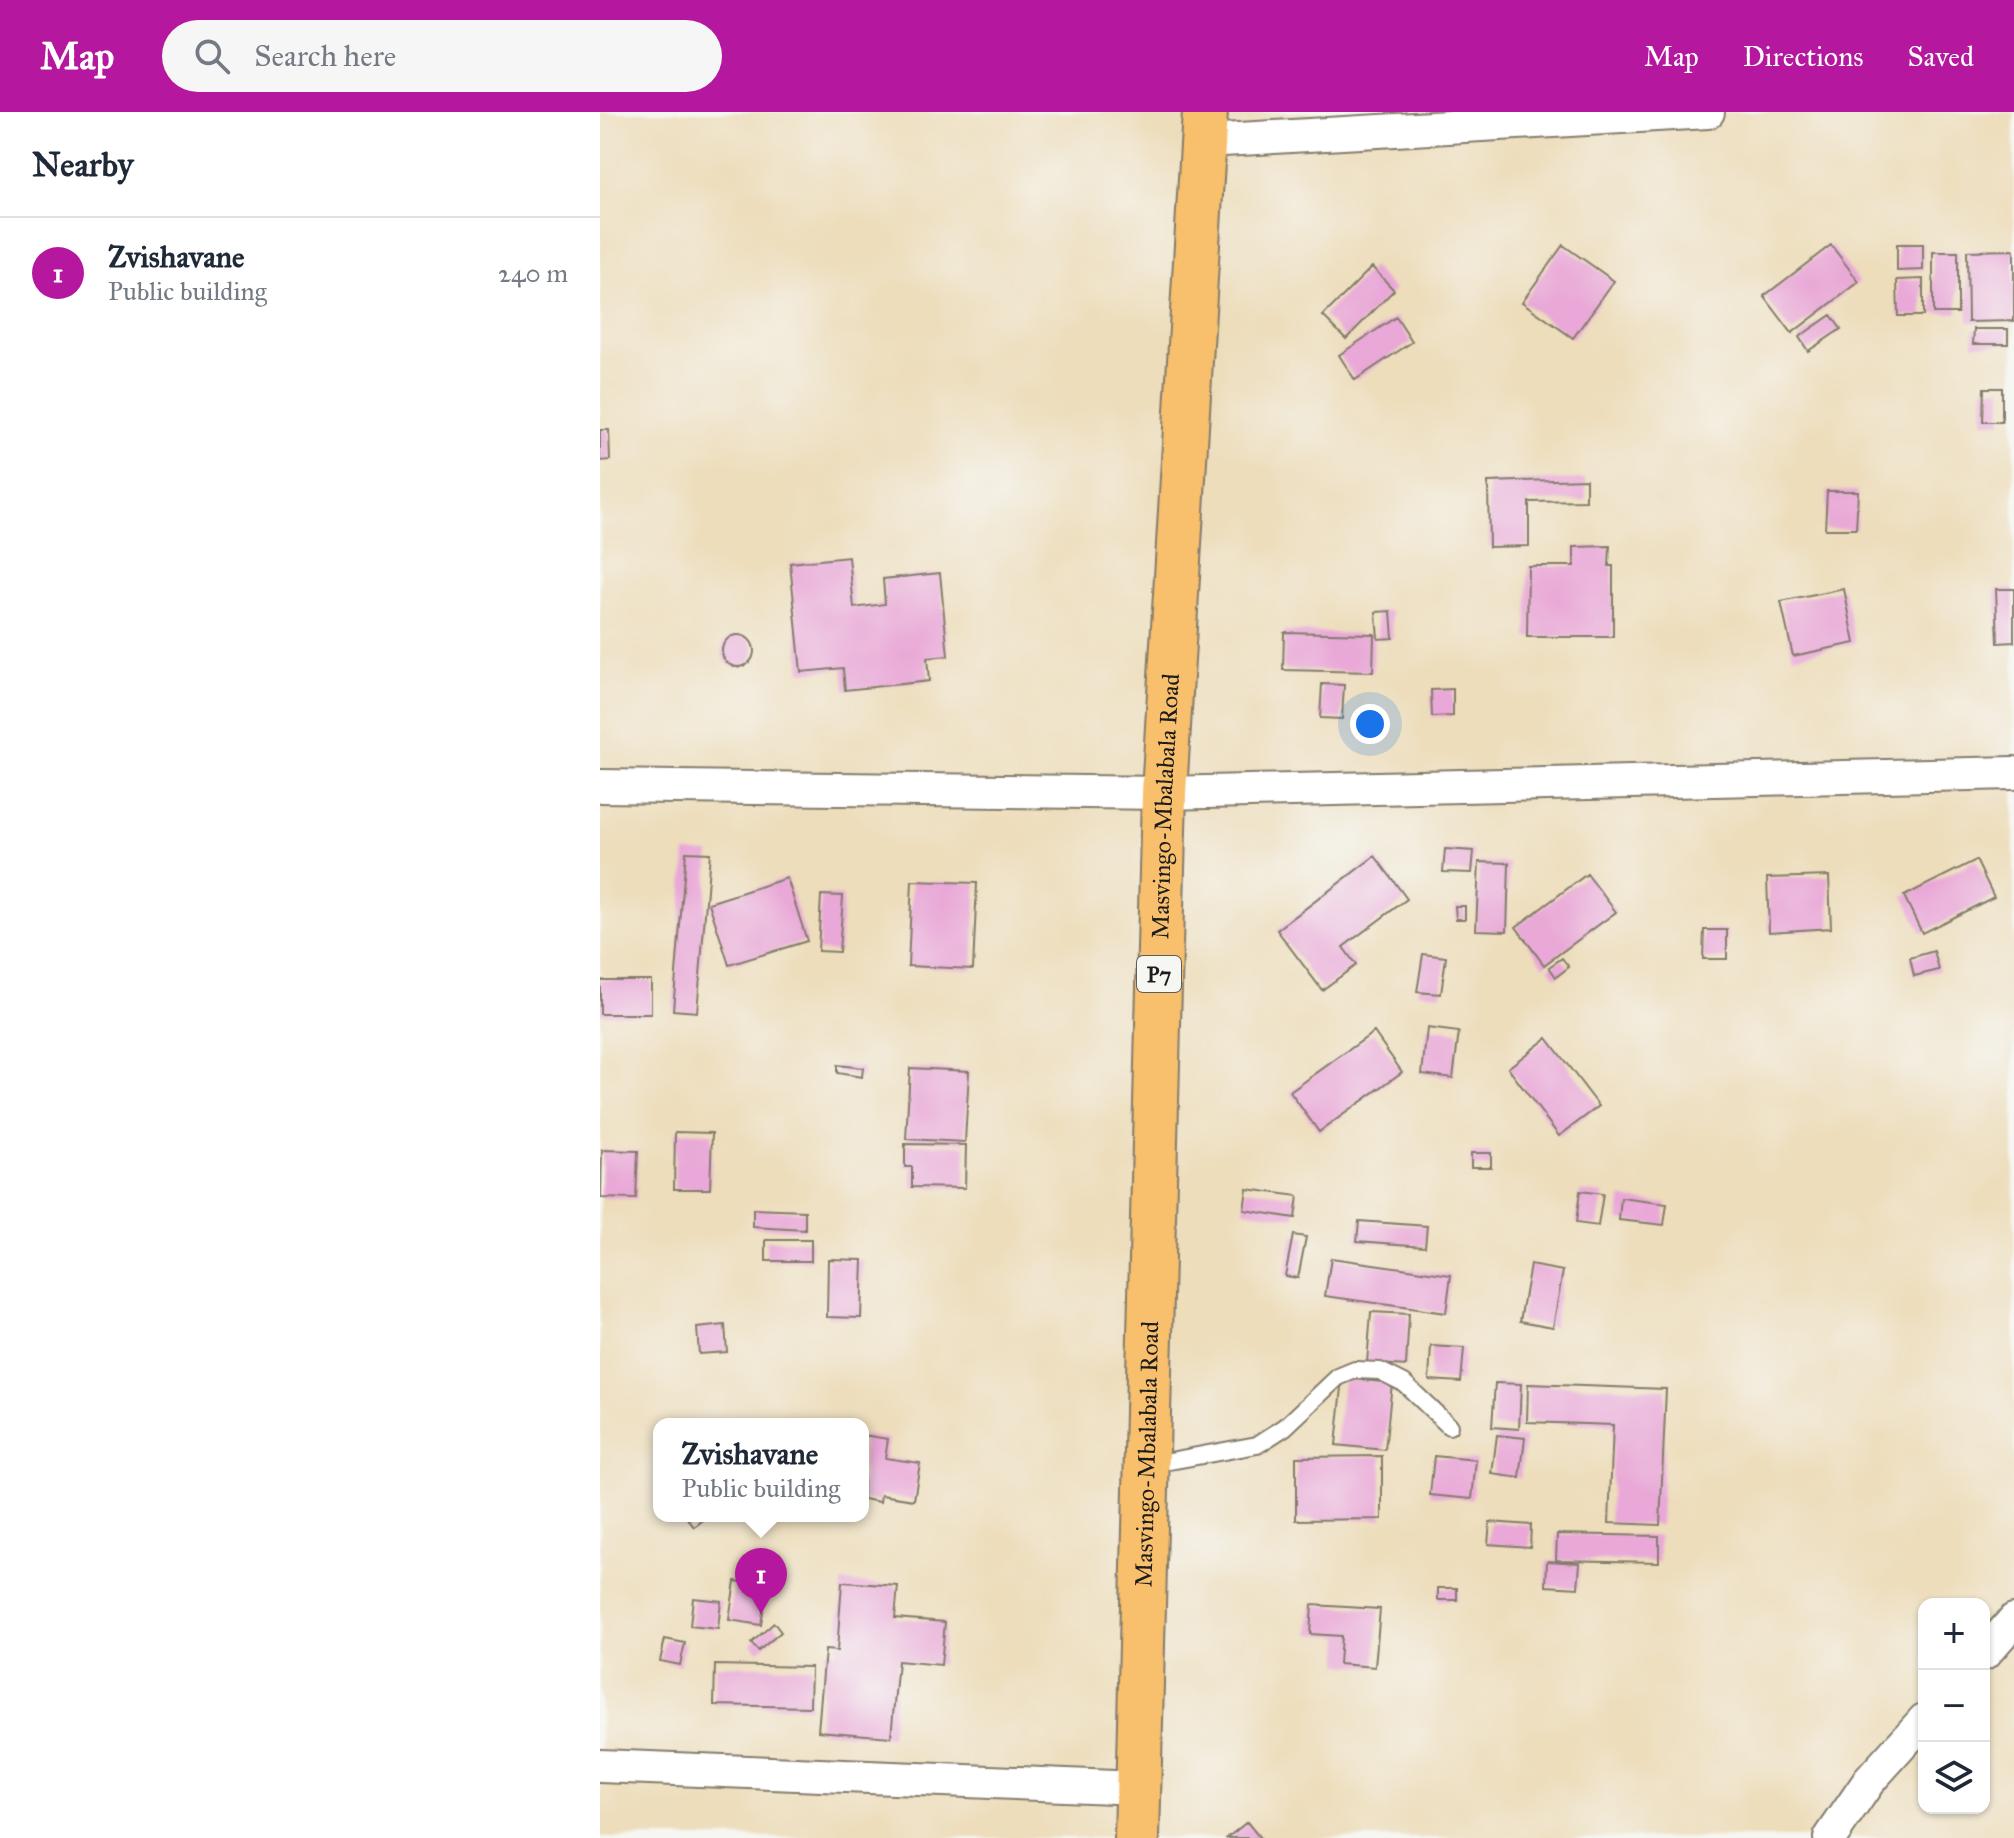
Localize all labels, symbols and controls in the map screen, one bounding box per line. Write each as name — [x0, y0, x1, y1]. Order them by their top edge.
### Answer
search box — [162, 20, 722, 92]
text: Map — [40, 33, 114, 79]
icon: search — [190, 34, 234, 78]
text: Search here — [254, 38, 396, 74]
text: Map — [1644, 39, 1699, 74]
text: Directions — [1743, 39, 1864, 74]
text: Saved — [1908, 39, 1974, 74]
text: Nearby — [32, 144, 134, 185]
text: Zvishavane — [108, 239, 245, 275]
text: 1 — [53, 257, 63, 289]
text: 240 m — [498, 257, 568, 289]
text: Public building — [108, 275, 267, 307]
street label: Masvingo-Mbalabala Road — [1145, 673, 1186, 940]
your location — [1350, 704, 1390, 744]
road number: P7 — [1137, 956, 1181, 992]
street label: Masvingo-Mbalabala Road — [1128, 1321, 1165, 1588]
popup — [653, 1418, 869, 1522]
text: Zvishavane — [682, 1436, 818, 1472]
text: Public building — [682, 1472, 840, 1504]
pin: 1 — [735, 1548, 787, 1614]
map controls — [1918, 1598, 1990, 1814]
button: + — [1918, 1598, 1990, 1670]
button: − — [1918, 1670, 1990, 1742]
button: layers — [1918, 1742, 1990, 1814]

